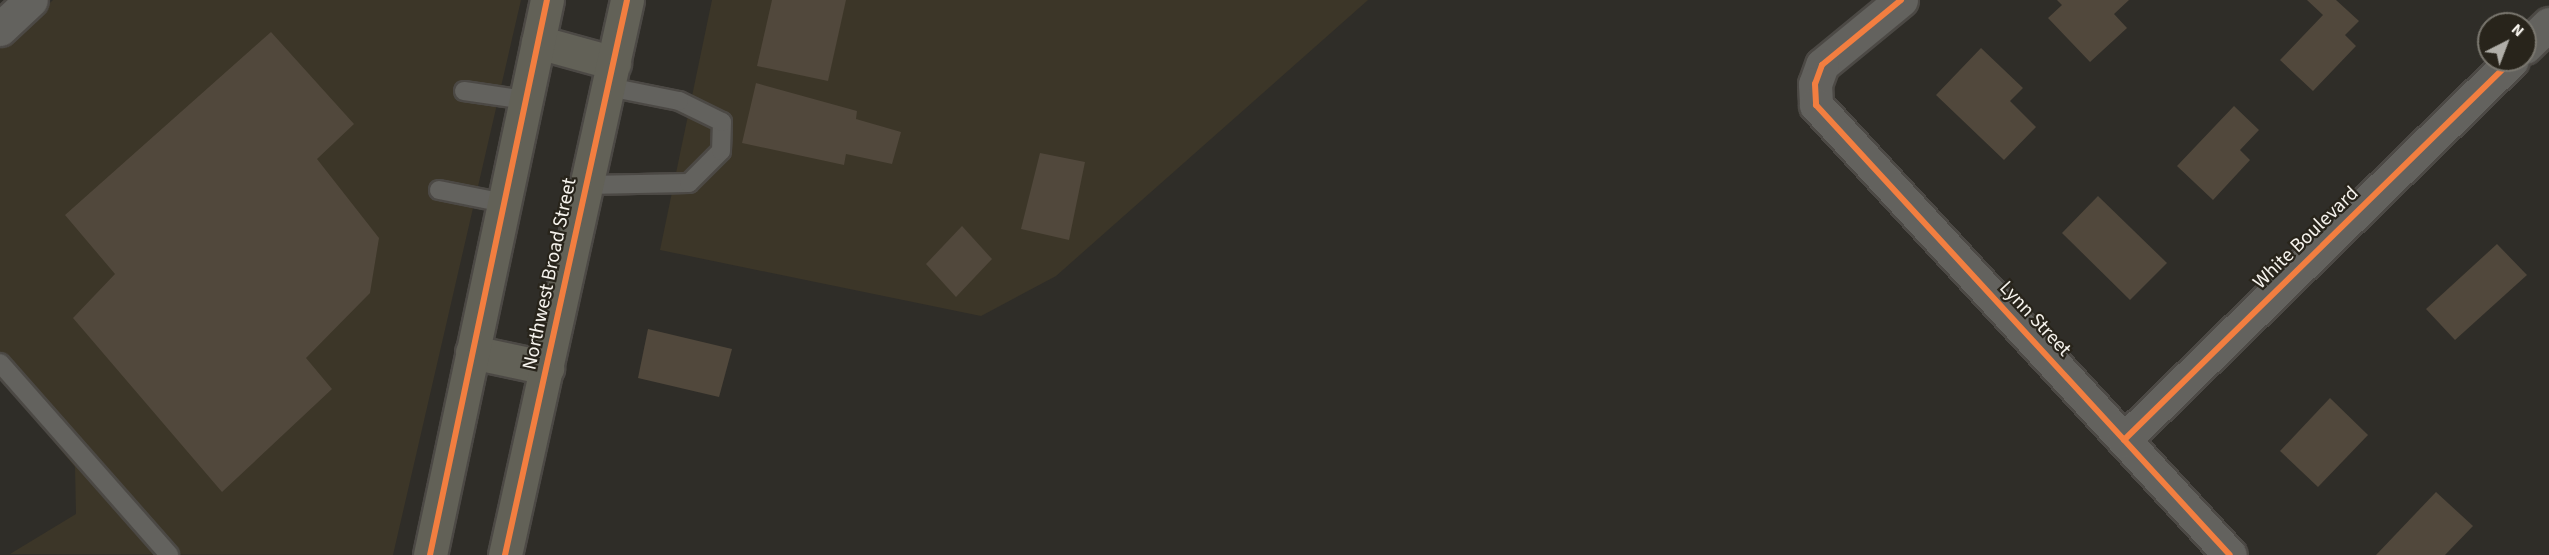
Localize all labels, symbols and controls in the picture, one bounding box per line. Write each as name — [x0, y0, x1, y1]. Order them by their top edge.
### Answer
north arrow — [2477, 12, 2537, 72]
text: N — [2506, 18, 2529, 42]
street label: Northwest Broad Street — [518, 176, 582, 372]
street label: White Boulevard — [2248, 182, 2364, 294]
street label: Lynn Street — [1994, 276, 2076, 362]

